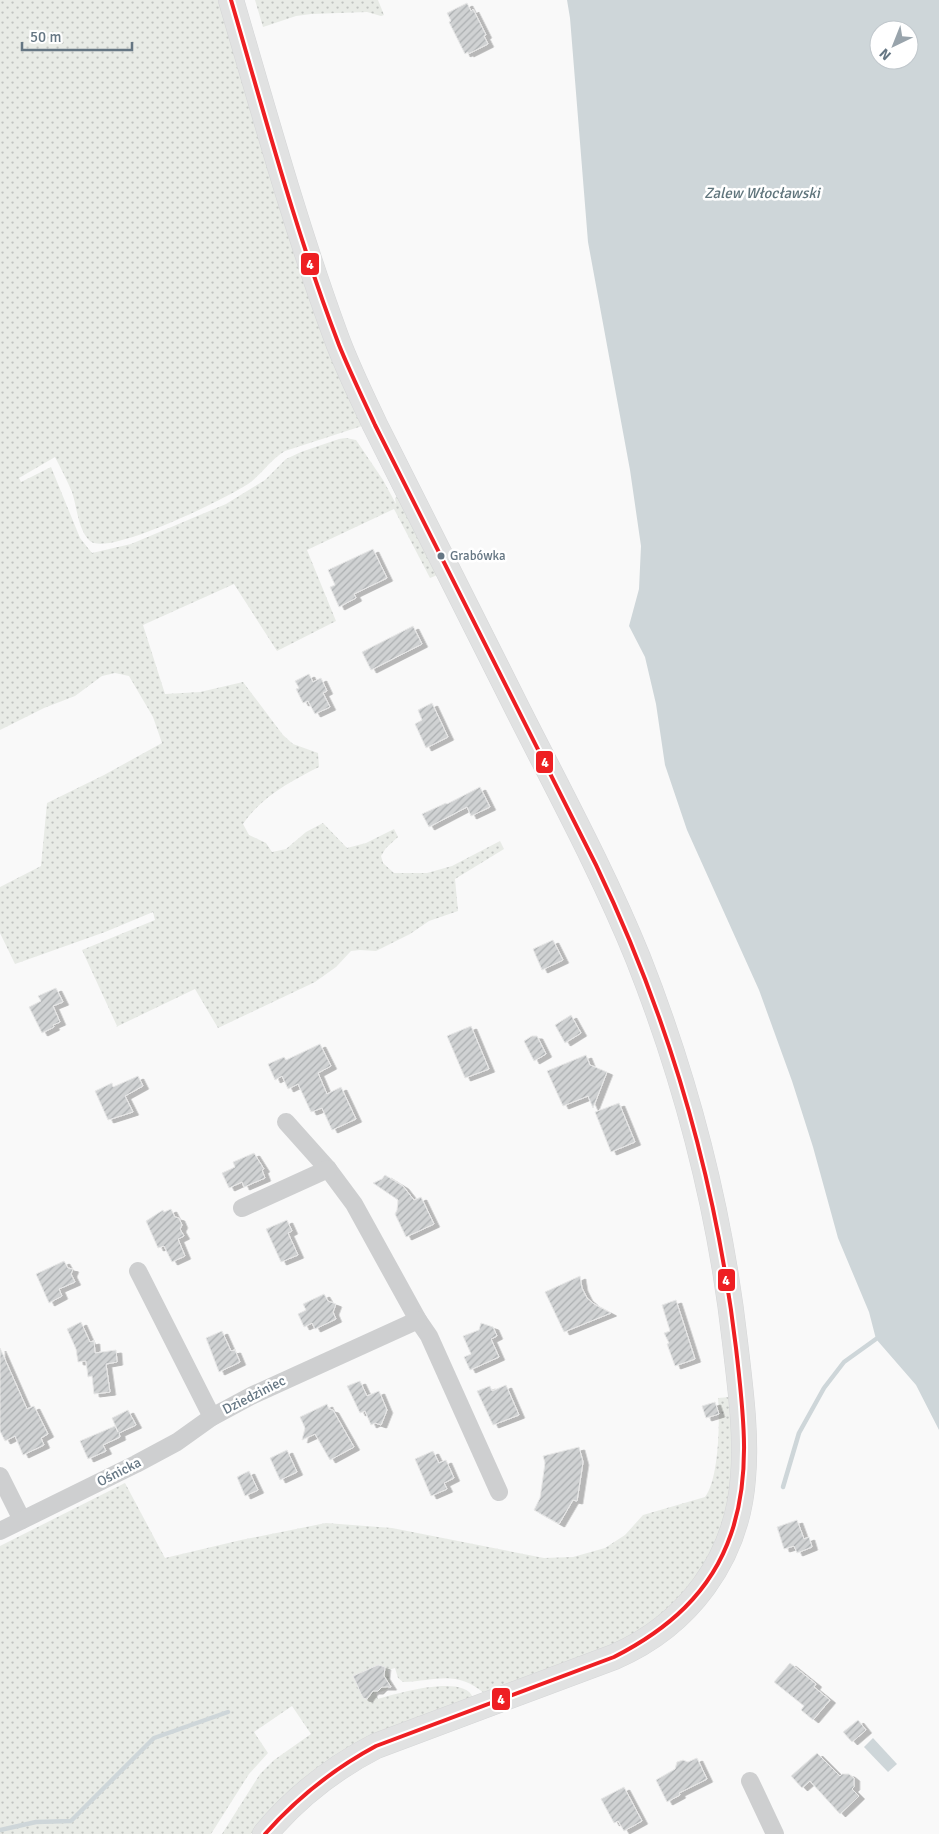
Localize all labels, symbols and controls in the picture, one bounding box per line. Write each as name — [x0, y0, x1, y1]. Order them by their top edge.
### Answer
scale bar — [22, 20, 132, 52]
north arrow — [869, 20, 919, 70]
text: 50 m — [30, 28, 61, 46]
text: N — [876, 45, 895, 64]
water label: Zalew Włocławski — [704, 184, 822, 202]
line badge: 4 — [300, 252, 320, 276]
text: 4 — [306, 256, 314, 273]
place label: Grabówka — [450, 548, 506, 564]
marker: Grabówka — [436, 551, 446, 561]
line badge: 4 — [535, 750, 554, 774]
text: 4 — [541, 754, 549, 771]
line badge: 4 — [717, 1268, 736, 1292]
text: 4 — [722, 1272, 730, 1289]
street label: Dziedziniec — [220, 1372, 289, 1418]
street label: Ośnicka — [94, 1454, 144, 1490]
line badge: 4 — [491, 1687, 511, 1711]
text: 4 — [497, 1691, 505, 1708]

